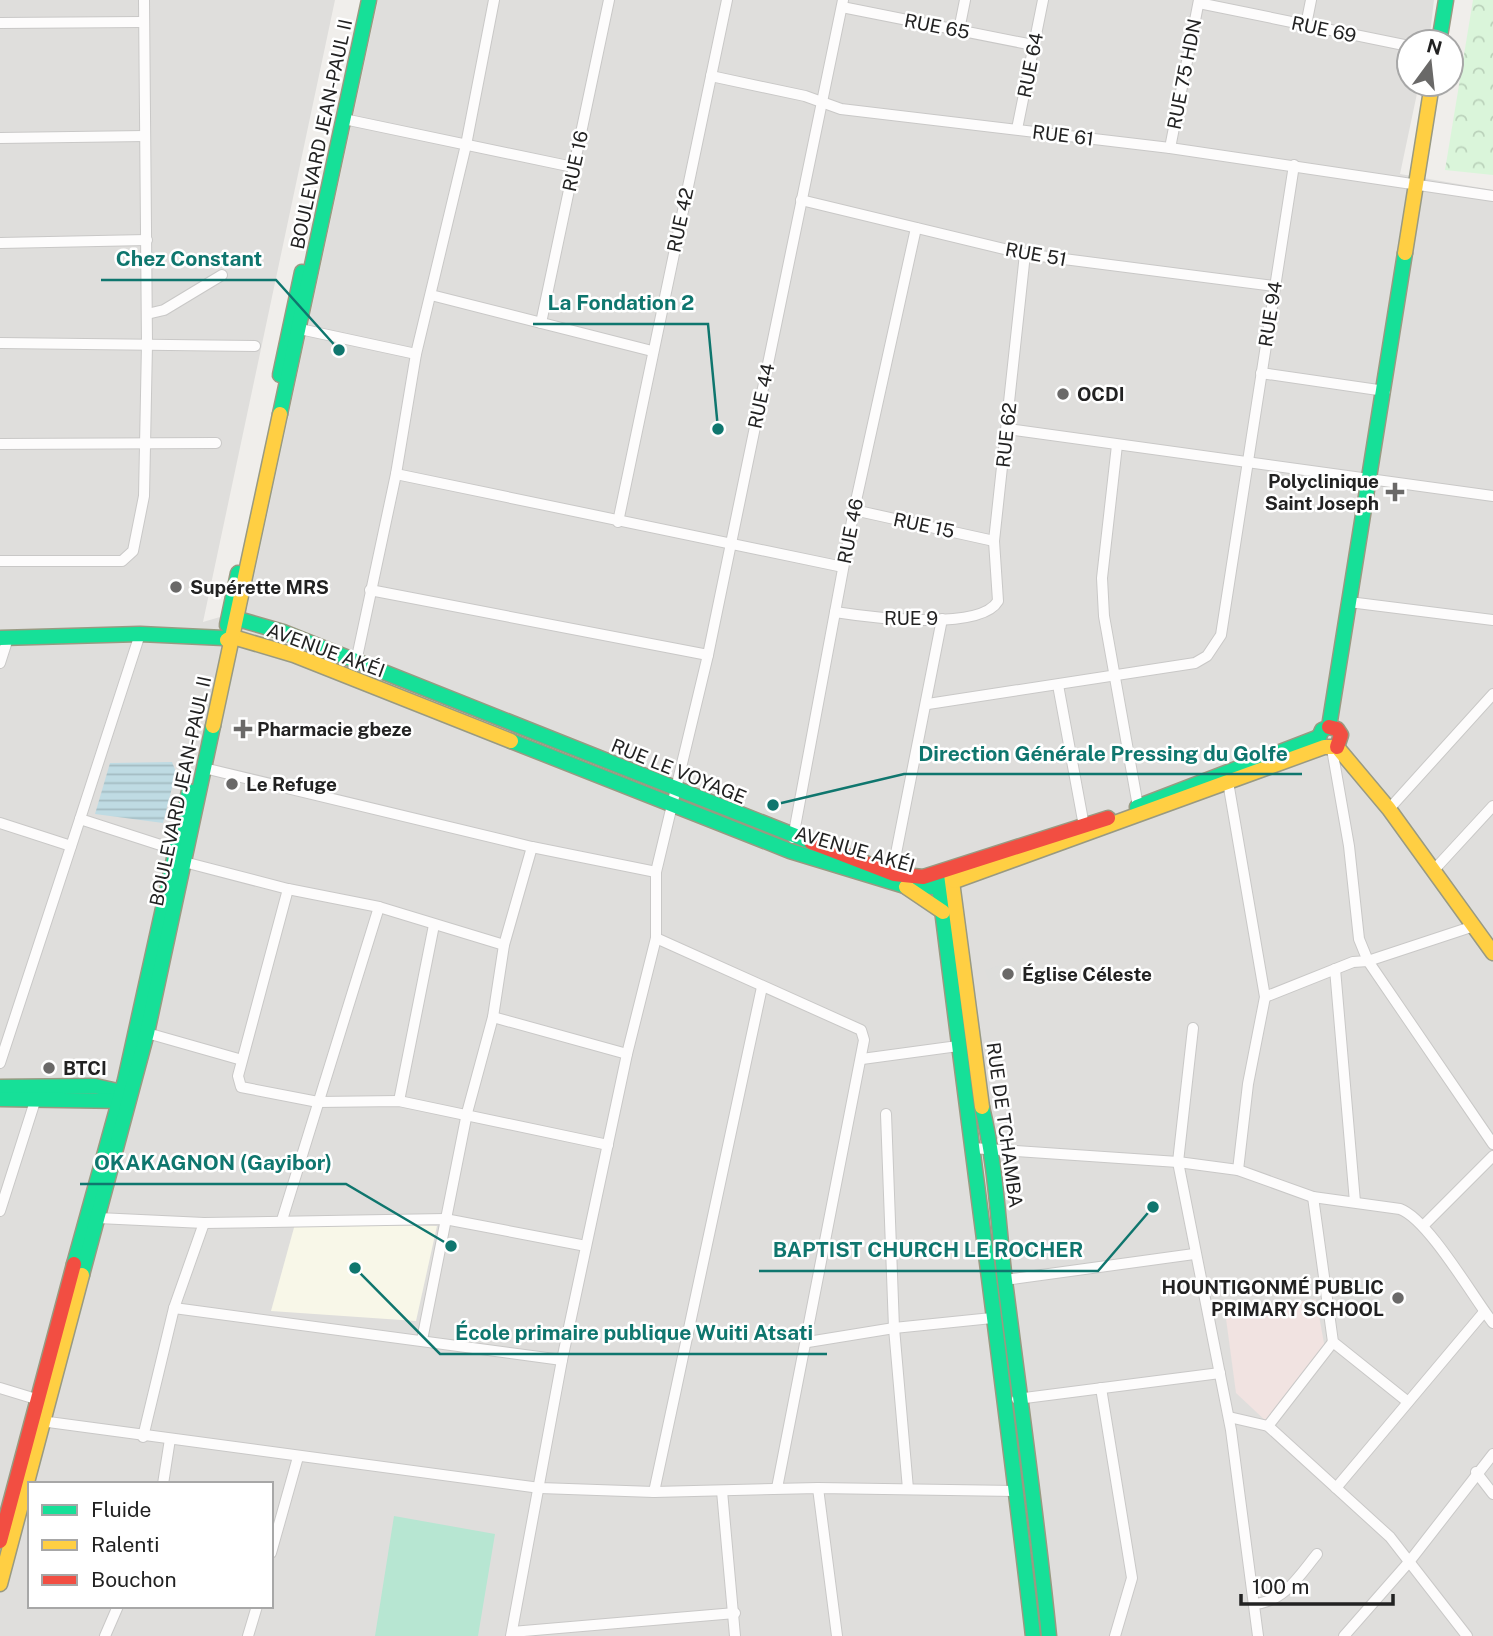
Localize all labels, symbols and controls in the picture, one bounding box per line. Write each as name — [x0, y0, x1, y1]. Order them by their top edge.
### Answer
street label: RUE 65 — [902, 9, 972, 43]
street label: RUE 69 — [1290, 11, 1358, 47]
street label: BOULEVARD JEAN-PAUL II — [286, 17, 356, 251]
street label: RUE 75 HDN — [1162, 17, 1206, 131]
north arrow — [1395, 28, 1465, 98]
street label: RUE 64 — [1013, 30, 1047, 99]
text: N — [1424, 34, 1444, 59]
street label: RUE 61 — [1031, 120, 1095, 150]
street label: RUE 16 — [558, 128, 592, 194]
street label: RUE 42 — [662, 186, 698, 254]
callout: Chez Constant — [101, 238, 276, 280]
street label: RUE 51 — [1003, 238, 1069, 270]
text: Chez Constant — [116, 246, 262, 271]
street label: RUE 94 — [1254, 280, 1286, 348]
callout: La Fondation 2 — [533, 282, 708, 324]
text: La Fondation 2 — [548, 290, 694, 315]
street label: RUE 44 — [743, 361, 779, 431]
place label: OCDI — [1077, 383, 1124, 405]
marker: OCDI — [1055, 386, 1071, 402]
street label: RUE 62 — [992, 401, 1020, 469]
place label: Polyclinique Saint Joseph — [1265, 470, 1379, 514]
marker: Polyclinique Saint Joseph — [1385, 482, 1405, 502]
street label: RUE 46 — [833, 497, 867, 565]
street label: RUE 15 — [891, 508, 957, 542]
place label: Supérette MRS — [190, 576, 329, 598]
marker: Supérette MRS — [168, 579, 184, 595]
street label: RUE 9 — [884, 607, 938, 629]
street label: AVENUE AKÉI — [264, 619, 388, 681]
street label: BOULEVARD JEAN-PAUL II — [145, 674, 215, 908]
place label: Pharmacie gbeze — [257, 718, 412, 740]
marker: Pharmacie gbeze — [235, 721, 251, 737]
callout: Direction Générale Pressing du Golfe — [904, 732, 1302, 774]
street label: RUE LE VOYAGE — [608, 734, 750, 808]
text: Direction Générale Pressing du Golfe — [918, 741, 1288, 766]
place label: Le Refuge — [246, 773, 337, 795]
marker: Le Refuge — [224, 776, 240, 792]
street label: AVENUE AKÉI — [793, 821, 917, 877]
place label: Église Céleste — [1022, 963, 1152, 985]
marker: Église Céleste — [1000, 966, 1016, 982]
street label: RUE DE TCHAMBA — [982, 1041, 1028, 1209]
place label: BTCI — [63, 1057, 107, 1079]
marker: BTCI — [41, 1060, 57, 1076]
callout: OKAKAGNON (Gayibor) — [80, 1142, 346, 1184]
text: OKAKAGNON (Gayibor) — [94, 1150, 332, 1175]
callout: BAPTIST CHURCH LE ROCHER — [759, 1229, 1098, 1271]
text: BAPTIST CHURCH LE ROCHER — [773, 1237, 1083, 1262]
place label: HOUNTIGONMÉ PUBLIC PRIMARY SCHOOL — [1162, 1276, 1384, 1320]
marker: HOUNTIGONMÉ PUBLIC PRIMARY SCHOOL — [1390, 1290, 1406, 1306]
callout: École primaire publique Wuiti Atsati — [440, 1312, 827, 1354]
text: École primaire publique Wuiti Atsati — [455, 1320, 813, 1345]
legend — [28, 1482, 273, 1608]
text: Fluide — [91, 1497, 151, 1522]
text: Ralenti — [91, 1532, 159, 1557]
scale bar — [1241, 1562, 1393, 1606]
text: Bouchon — [91, 1567, 177, 1592]
text: 100 m — [1252, 1574, 1309, 1599]

